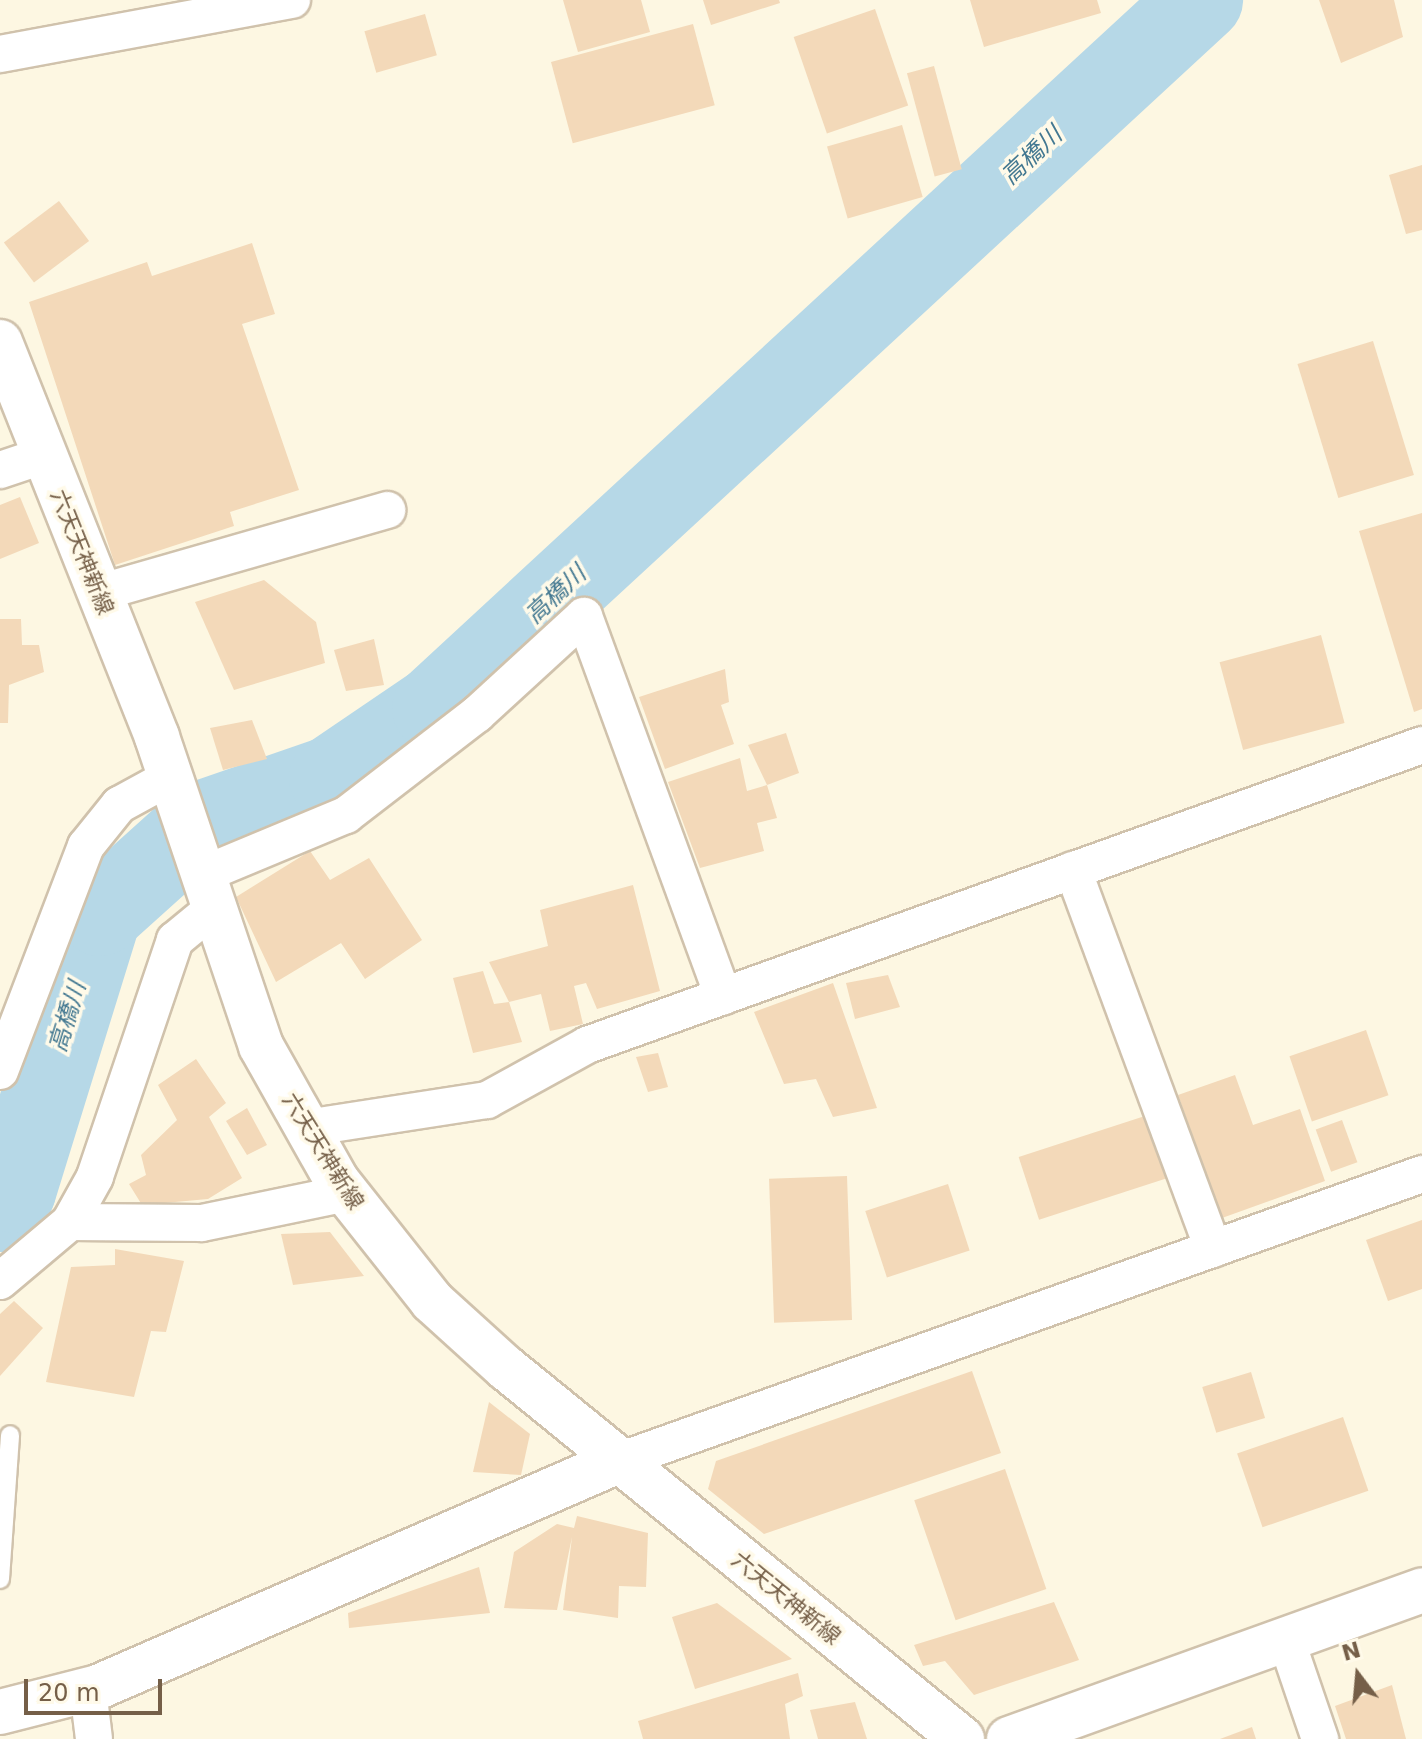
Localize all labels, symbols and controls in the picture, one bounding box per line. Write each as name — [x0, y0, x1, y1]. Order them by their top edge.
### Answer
water label: 高橋川 — [996, 121, 1068, 191]
street label: 六天天神新線 — [45, 486, 119, 618]
water label: 高橋川 — [520, 560, 592, 630]
water label: 高橋川 — [44, 978, 92, 1056]
street label: 六天天神新線 — [277, 1088, 369, 1214]
street label: 六天天神新線 — [726, 1546, 846, 1650]
north arrow — [1318, 1635, 1398, 1715]
text: N — [1339, 1637, 1364, 1666]
scale bar — [28, 1663, 166, 1713]
text: 20 m — [38, 1679, 100, 1707]

